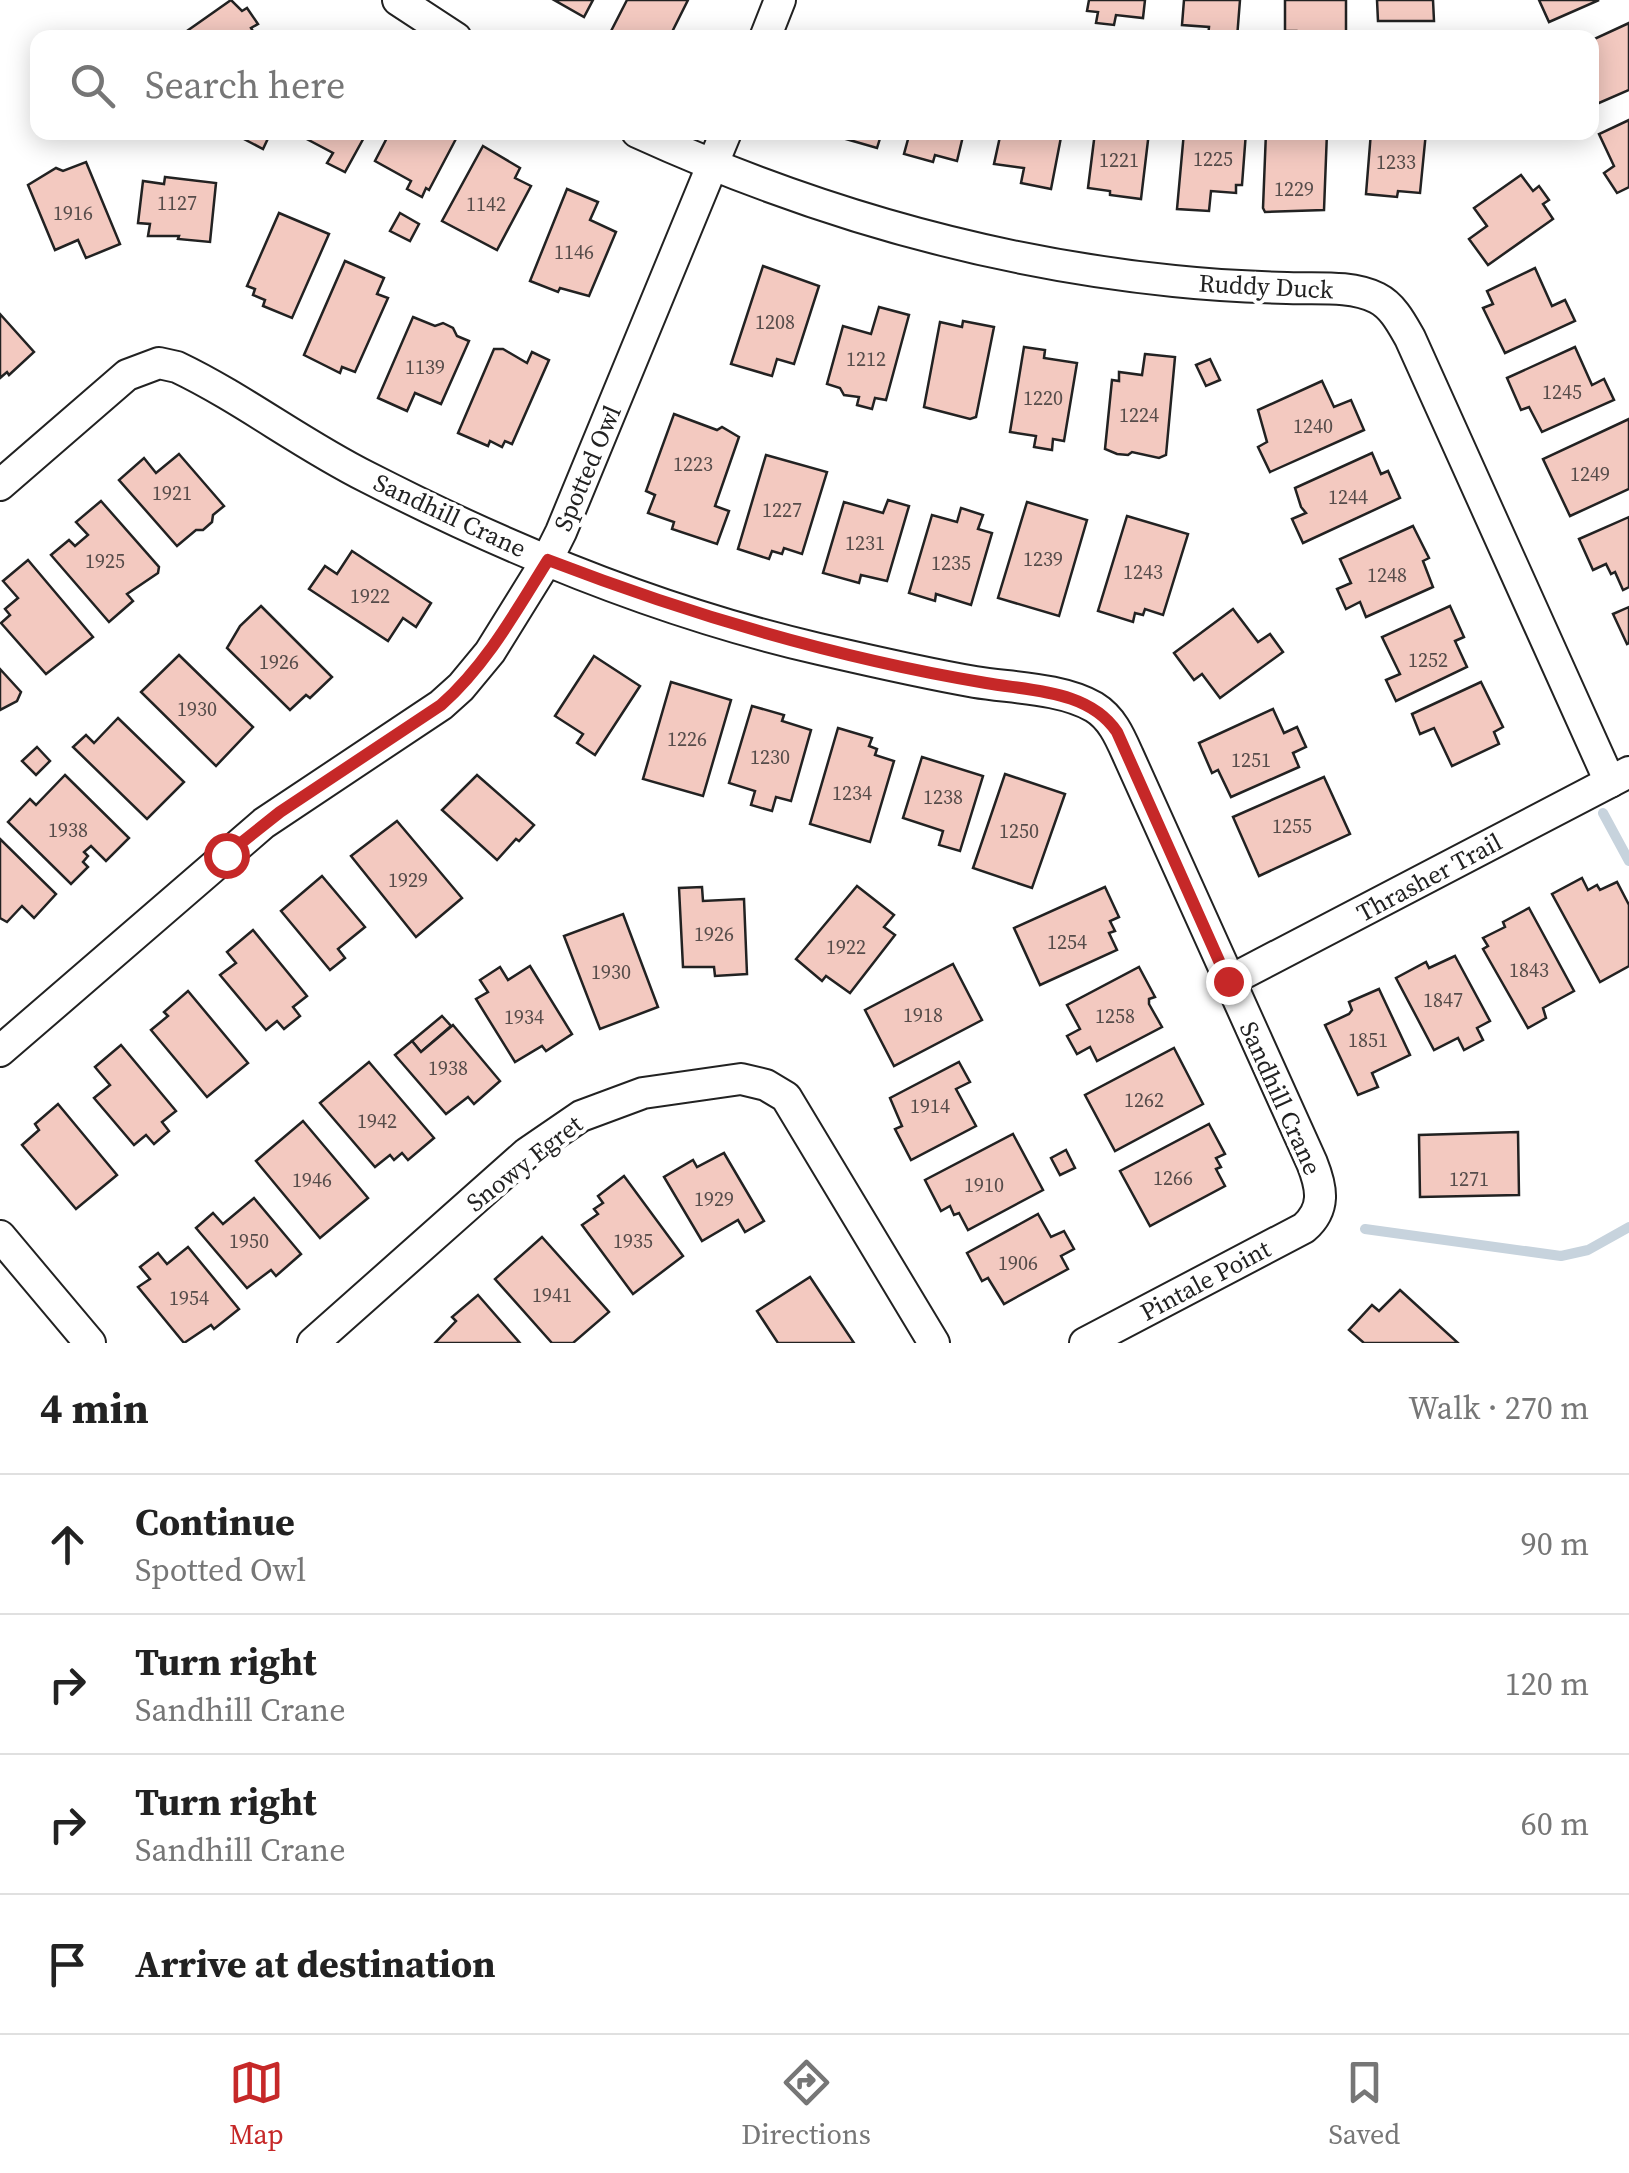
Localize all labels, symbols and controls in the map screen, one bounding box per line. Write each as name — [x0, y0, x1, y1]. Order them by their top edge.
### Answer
search box — [30, 30, 1599, 140]
icon: search — [65, 58, 120, 113]
text: Search here — [145, 59, 345, 111]
house number: 1225 — [1193, 145, 1233, 173]
house number: 1221 — [1099, 146, 1139, 174]
house number: 1233 — [1376, 148, 1416, 176]
house number: 1229 — [1274, 175, 1314, 203]
house number: 1127 — [157, 189, 197, 217]
house number: 1142 — [466, 190, 506, 218]
house number: 1916 — [53, 199, 93, 227]
house number: 1146 — [554, 238, 594, 266]
street label: Ruddy Duck — [1198, 265, 1334, 307]
house number: 1208 — [755, 308, 795, 336]
house number: 1212 — [846, 345, 886, 373]
house number: 1139 — [405, 353, 445, 381]
house number: 1245 — [1542, 378, 1582, 406]
house number: 1220 — [1023, 384, 1063, 412]
street label: Spotted Owl — [545, 400, 629, 536]
house number: 1224 — [1119, 401, 1159, 429]
house number: 1240 — [1293, 412, 1333, 440]
house number: 1223 — [673, 450, 713, 478]
house number: 1249 — [1570, 460, 1610, 488]
street label: Sandhill Crane — [368, 465, 532, 565]
house number: 1921 — [152, 479, 192, 507]
house number: 1244 — [1328, 483, 1368, 511]
house number: 1227 — [762, 496, 802, 524]
house number: 1231 — [845, 529, 885, 557]
house number: 1239 — [1023, 545, 1063, 573]
house number: 1925 — [85, 547, 125, 575]
house number: 1235 — [931, 549, 971, 577]
house number: 1243 — [1123, 558, 1163, 586]
house number: 1248 — [1367, 561, 1407, 589]
house number: 1922 — [350, 582, 390, 610]
house number: 1252 — [1408, 646, 1448, 674]
house number: 1926 — [259, 648, 299, 676]
house number: 1930 — [177, 695, 217, 723]
house number: 1226 — [667, 725, 707, 753]
house number: 1230 — [750, 743, 790, 771]
house number: 1251 — [1231, 746, 1271, 774]
house number: 1234 — [832, 779, 872, 807]
house number: 1238 — [923, 783, 963, 811]
house number: 1255 — [1272, 812, 1312, 840]
house number: 1938 — [48, 816, 88, 844]
house number: 1250 — [999, 817, 1039, 845]
street label: Thrasher Trail — [1351, 825, 1507, 929]
route start — [204, 833, 250, 879]
house number: 1929 — [388, 866, 428, 894]
house number: 1926 — [694, 920, 734, 948]
house number: 1254 — [1047, 928, 1087, 956]
house number: 1922 — [826, 933, 866, 961]
house number: 1843 — [1509, 956, 1549, 984]
house number: 1930 — [591, 958, 631, 986]
route end — [1206, 959, 1252, 1005]
house number: 1847 — [1423, 986, 1463, 1014]
house number: 1918 — [903, 1001, 943, 1029]
house number: 1258 — [1095, 1002, 1135, 1030]
house number: 1934 — [504, 1003, 544, 1031]
street label: Sandhill Crane — [1232, 1016, 1330, 1180]
house number: 1851 — [1348, 1026, 1388, 1054]
house number: 1938 — [428, 1054, 468, 1082]
house number: 1262 — [1124, 1086, 1164, 1114]
house number: 1914 — [910, 1092, 950, 1120]
street label: Snowy Egret — [459, 1106, 590, 1219]
house number: 1942 — [357, 1107, 397, 1135]
house number: 1266 — [1153, 1164, 1193, 1192]
house number: 1271 — [1449, 1165, 1489, 1193]
house number: 1946 — [292, 1166, 332, 1194]
house number: 1910 — [964, 1171, 1004, 1199]
house number: 1929 — [694, 1185, 734, 1213]
house number: 1950 — [229, 1227, 269, 1255]
house number: 1935 — [613, 1227, 653, 1255]
street label: Pintale Point — [1134, 1231, 1277, 1329]
house number: 1906 — [998, 1249, 1038, 1277]
house number: 1941 — [532, 1281, 572, 1309]
house number: 1954 — [169, 1284, 209, 1312]
text: 4 min — [40, 1379, 149, 1437]
text: Walk · 270 m — [1408, 1386, 1589, 1430]
text: Continue — [135, 1496, 295, 1548]
icon: ahead — [40, 1517, 95, 1572]
text: 90 m — [1521, 1522, 1589, 1566]
text: Spotted Owl — [135, 1548, 306, 1592]
text: Turn right — [135, 1636, 317, 1688]
icon: right — [40, 1657, 95, 1712]
text: 120 m — [1505, 1662, 1589, 1706]
text: Sandhill Crane — [135, 1688, 346, 1732]
text: Turn right — [135, 1776, 317, 1828]
icon: right — [40, 1797, 95, 1852]
text: 60 m — [1521, 1802, 1589, 1846]
text: Sandhill Crane — [135, 1828, 346, 1872]
icon: arrive — [40, 1937, 95, 1992]
text: Arrive at destination — [135, 1938, 496, 1990]
tab: Map — [229, 2055, 284, 2153]
tab: Directions — [741, 2055, 871, 2153]
tab: Saved — [1328, 2055, 1400, 2153]

